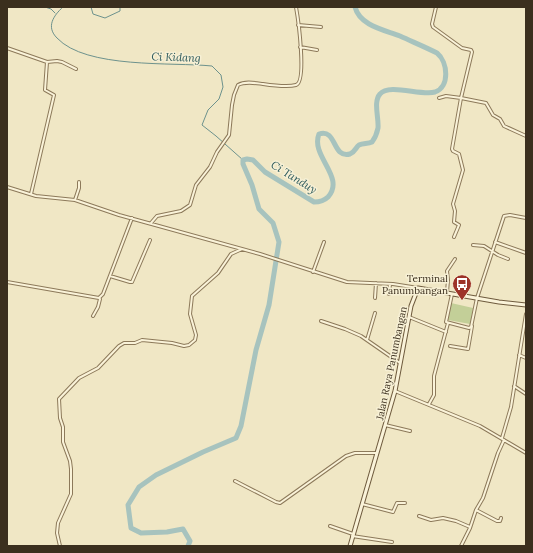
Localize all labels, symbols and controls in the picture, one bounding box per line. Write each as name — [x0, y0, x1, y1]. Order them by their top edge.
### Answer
water label: Ci Kidang — [151, 49, 201, 65]
water label: Ci Tanduy — [268, 157, 320, 197]
place label: Terminal Panumbangan — [382, 272, 448, 297]
bus stop icon: Terminal Panumbangan — [451, 273, 473, 301]
street label: Jalan Raya Panumbangan — [373, 305, 410, 422]

